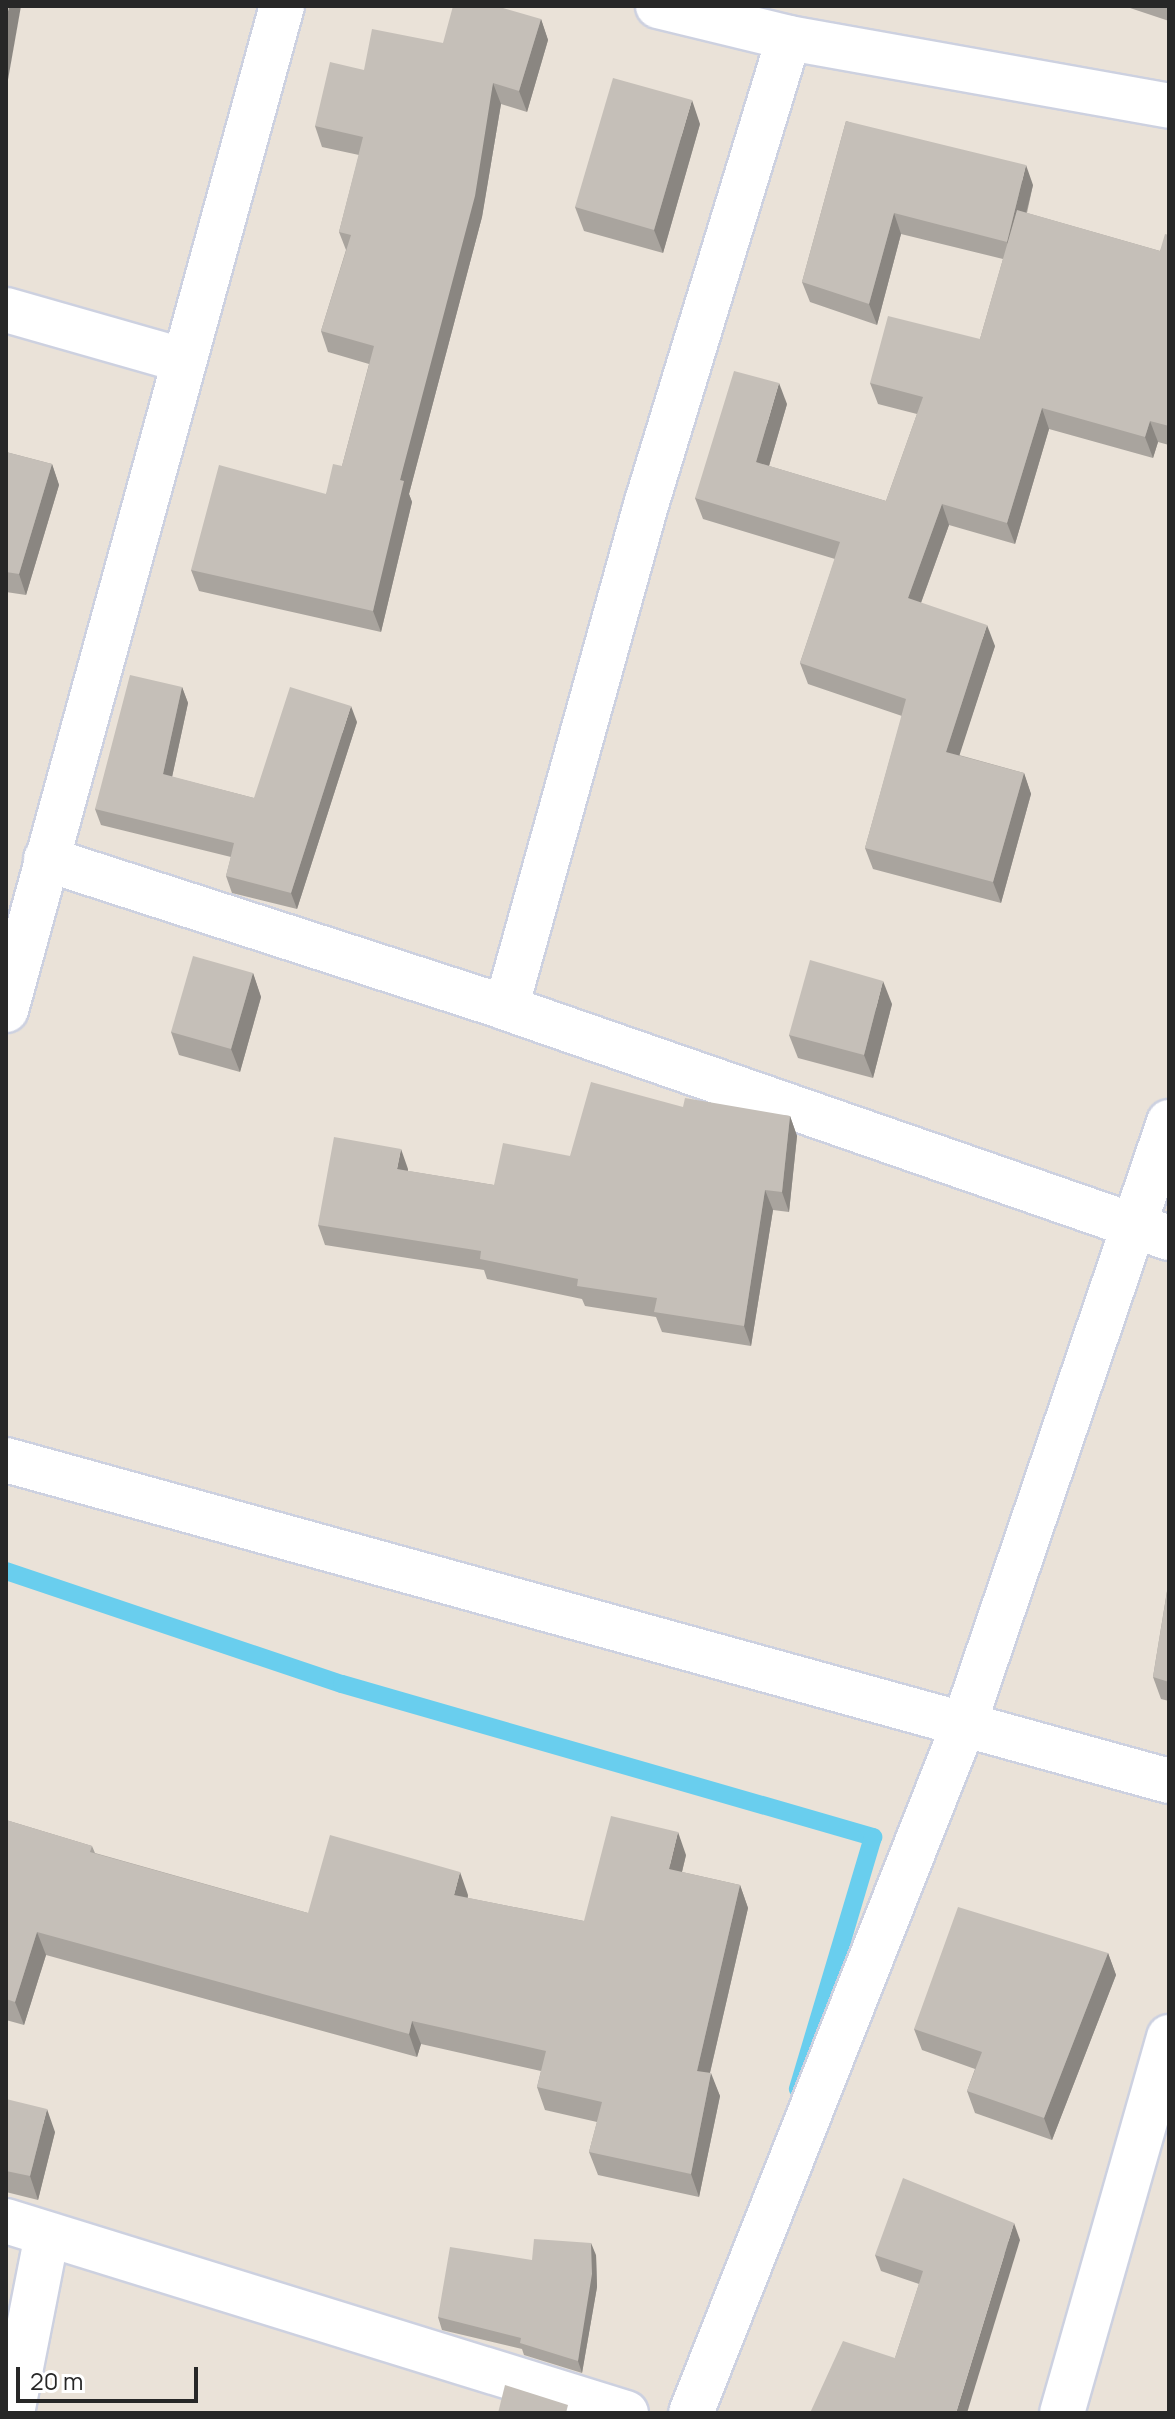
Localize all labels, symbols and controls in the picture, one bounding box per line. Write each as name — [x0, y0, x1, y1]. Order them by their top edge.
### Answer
scale bar — [20, 2351, 202, 2401]
text: 20 m — [30, 2364, 83, 2397]

